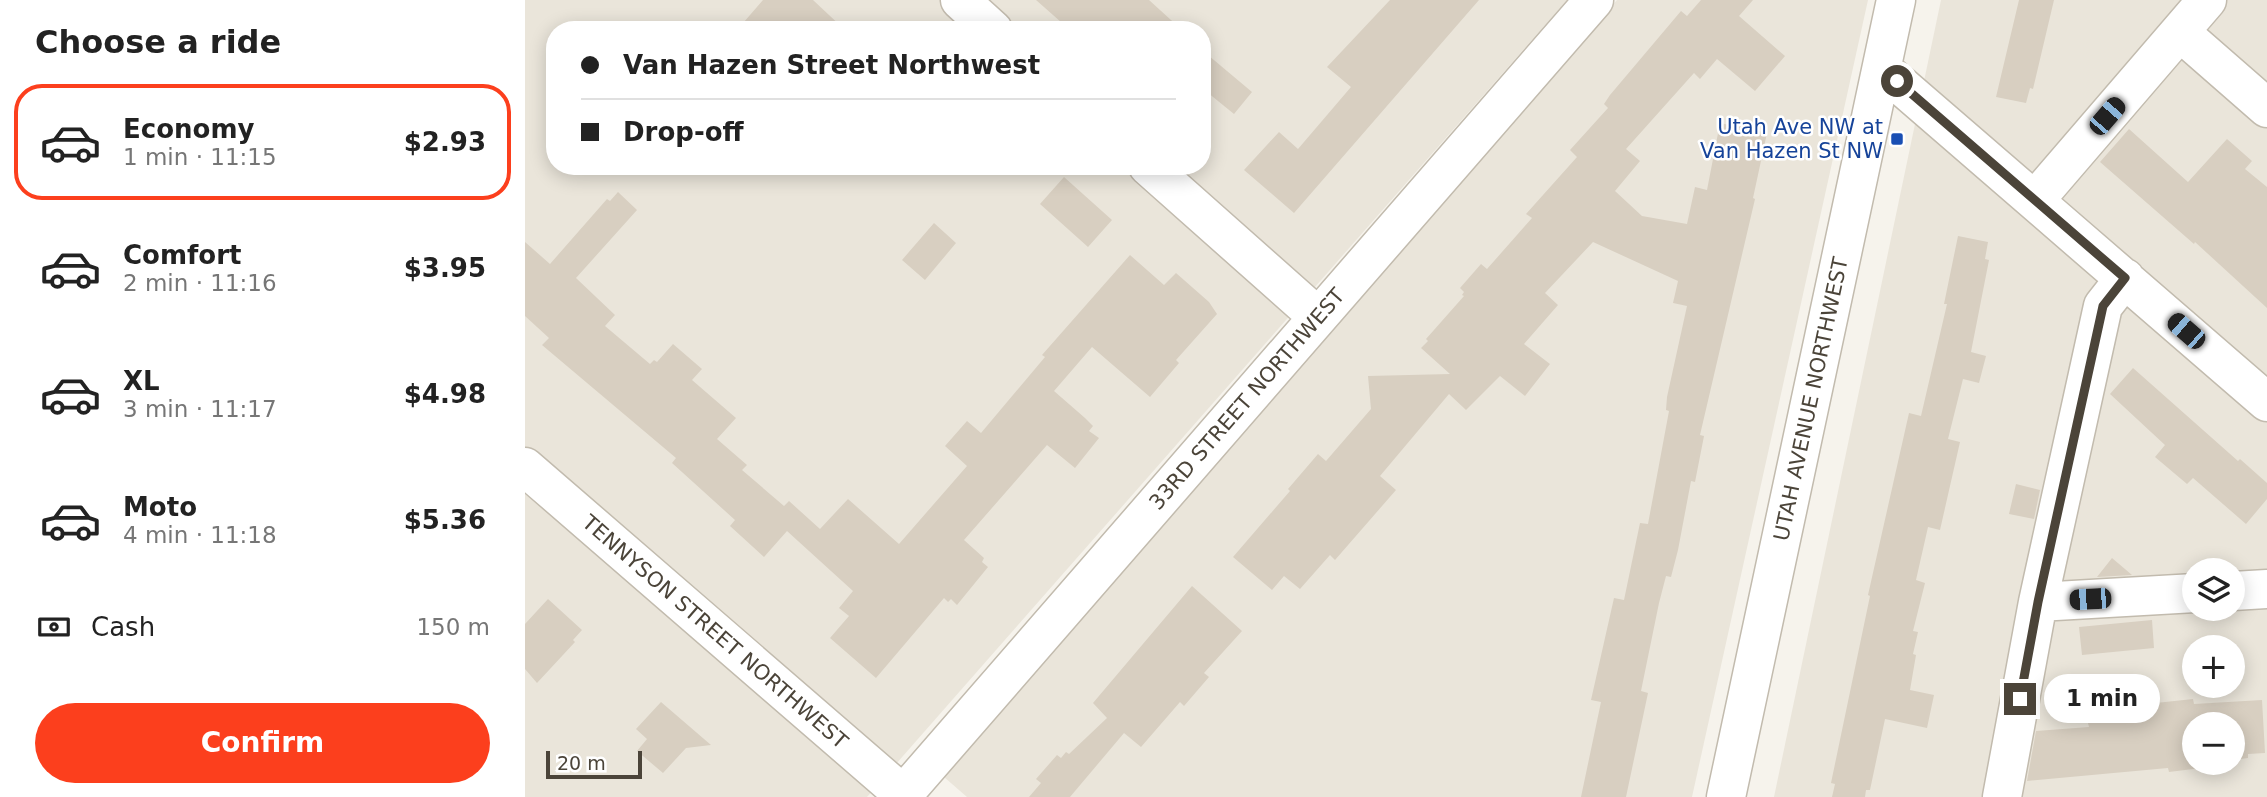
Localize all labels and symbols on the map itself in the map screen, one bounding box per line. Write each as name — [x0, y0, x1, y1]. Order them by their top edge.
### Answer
route start — [1881, 65, 1913, 97]
car — [2086, 93, 2129, 139]
place label: Utah Ave NW at Van Hazen St NW — [1700, 115, 1883, 163]
marker: Utah Ave NW at Van Hazen St NW — [1889, 131, 1905, 147]
street label: UTAH AVENUE NORTHWEST — [1769, 255, 1853, 543]
street label: 33RD STREET NORTHWEST — [1144, 283, 1350, 514]
car — [2164, 309, 2209, 353]
street label: TENNYSON STREET NORTHWEST — [577, 510, 853, 754]
car — [2069, 587, 2112, 611]
callout: 1 min — [2045, 674, 2160, 724]
route end — [2004, 683, 2036, 715]
scale bar — [546, 748, 642, 780]

